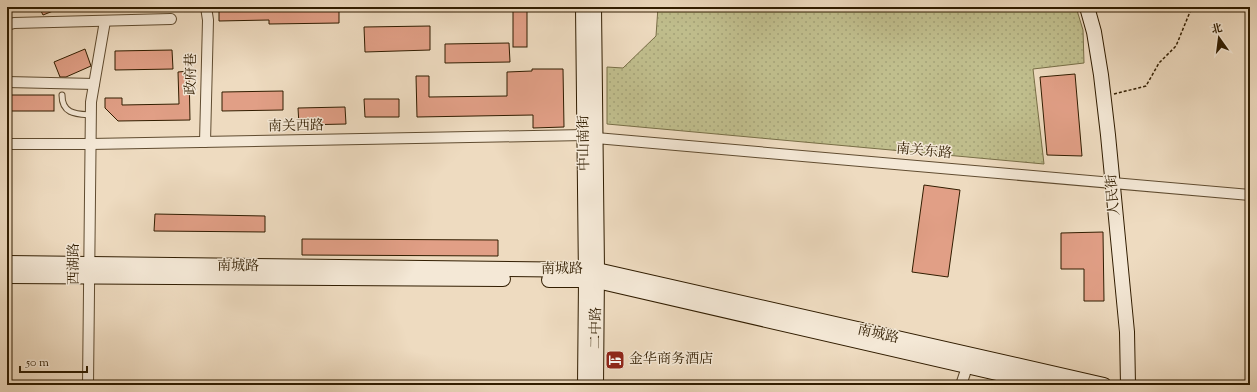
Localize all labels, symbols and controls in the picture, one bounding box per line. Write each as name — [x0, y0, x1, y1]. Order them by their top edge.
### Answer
north arrow — [1199, 18, 1239, 58]
text: 北 — [1210, 20, 1224, 38]
street label: 政府巷 — [182, 53, 202, 95]
street label: 中山南街 — [575, 115, 595, 171]
street label: 南关西路 — [268, 117, 324, 137]
street label: 南关东路 — [895, 140, 953, 164]
street label: 人民街 — [1102, 173, 1126, 217]
street label: 西湖路 — [65, 243, 85, 285]
street label: 南城路 — [217, 257, 259, 277]
street label: 南城路 — [541, 260, 583, 280]
street label: 二中路 — [587, 307, 607, 349]
street label: 南城路 — [855, 321, 901, 349]
scale bar — [20, 348, 87, 374]
hotel icon: 金华商务酒店 — [604, 349, 626, 371]
place label: 金华商务酒店 — [629, 350, 713, 370]
text: 50 m — [25, 354, 49, 372]

